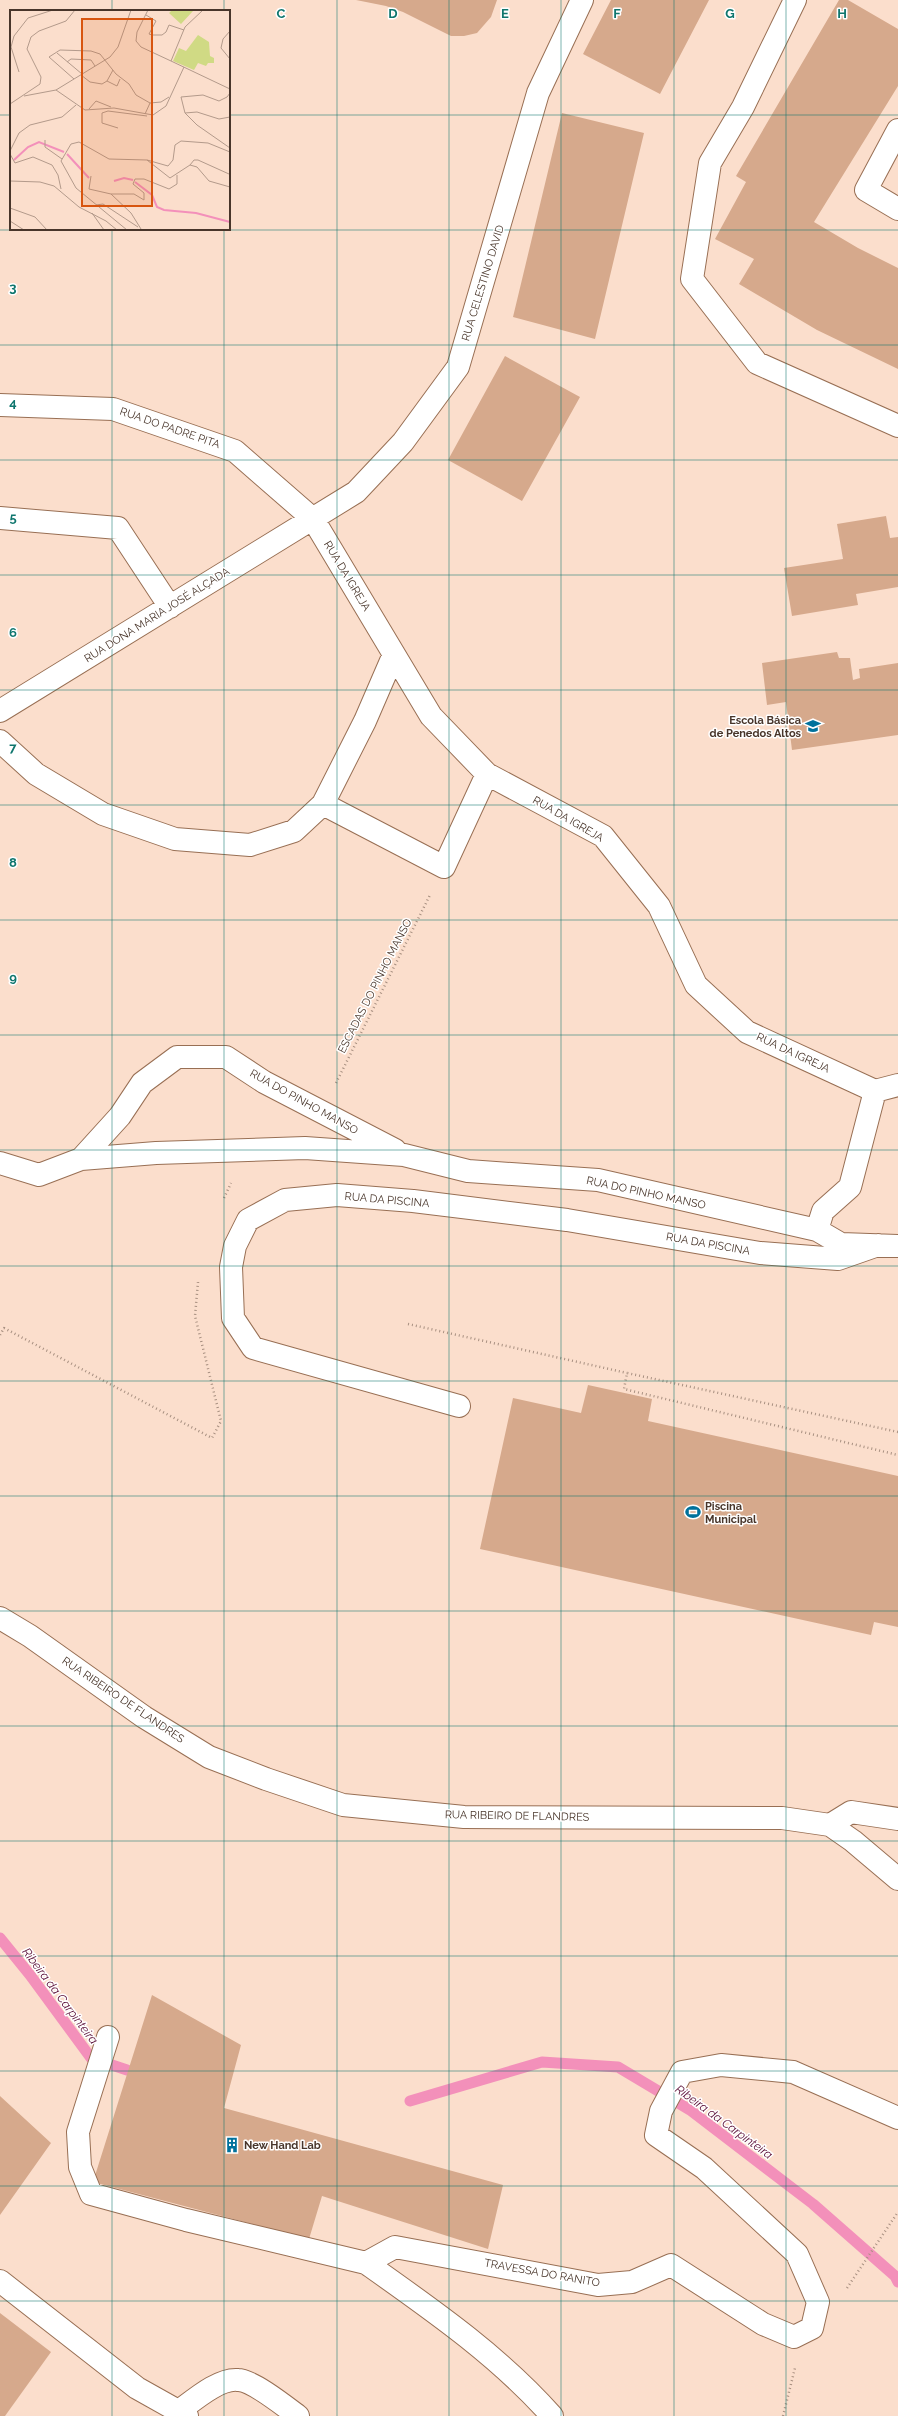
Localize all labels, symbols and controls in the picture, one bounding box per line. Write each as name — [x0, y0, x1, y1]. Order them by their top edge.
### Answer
text: C — [277, 6, 286, 21]
text: D — [388, 6, 398, 21]
text: E — [501, 6, 509, 21]
text: F — [613, 6, 621, 21]
text: G — [725, 6, 735, 21]
text: H — [837, 6, 847, 21]
inset map — [10, 10, 230, 230]
street label: RUA CELESTINO DAVID — [459, 223, 507, 343]
text: 3 — [9, 280, 17, 295]
text: 4 — [9, 395, 17, 410]
street label: RUA DO PADRE PITA — [118, 405, 222, 451]
text: 5 — [9, 510, 17, 525]
street label: RUA DA IGREJA — [321, 539, 373, 614]
street label: RUA DONA MARIA JOSÉ ALÇADA — [81, 564, 233, 665]
text: 6 — [9, 625, 17, 640]
place label: Escola Básica de Penedos Altos — [710, 714, 802, 740]
school or university icon: Escola Básica de Penedos Altos — [804, 717, 822, 735]
text: 7 — [9, 740, 17, 755]
street label: RUA DA IGREJA — [530, 793, 606, 845]
text: 8 — [9, 855, 17, 870]
street label: ESCADAS DO PINHO MANSO — [335, 917, 415, 1055]
text: 9 — [9, 970, 17, 985]
street label: RUA DA IGREJA — [754, 1030, 832, 1076]
street label: RUA DO PINHO MANSO — [248, 1067, 360, 1137]
street label: RUA DO PINHO MANSO — [585, 1174, 707, 1212]
street label: RUA DA PISCINA — [344, 1190, 430, 1210]
street label: RUA DA PISCINA — [665, 1230, 752, 1258]
place label: Piscina Municipal — [705, 1500, 757, 1526]
sports icon: Piscina Municipal — [684, 1503, 702, 1521]
street label: RUA RIBEIRO DE FLANDRES — [59, 1654, 187, 1746]
street label: RUA RIBEIRO DE FLANDRES — [445, 1808, 590, 1824]
water label: Ribeira da Carpinteira — [19, 1945, 101, 2047]
water label: Ribeira da Carpinteira — [673, 2082, 775, 2162]
building icon: New Hand Lab — [223, 2136, 241, 2154]
place label: New Hand Lab — [244, 2139, 321, 2152]
street label: TRAVESSA DO RANITO — [483, 2256, 601, 2290]

